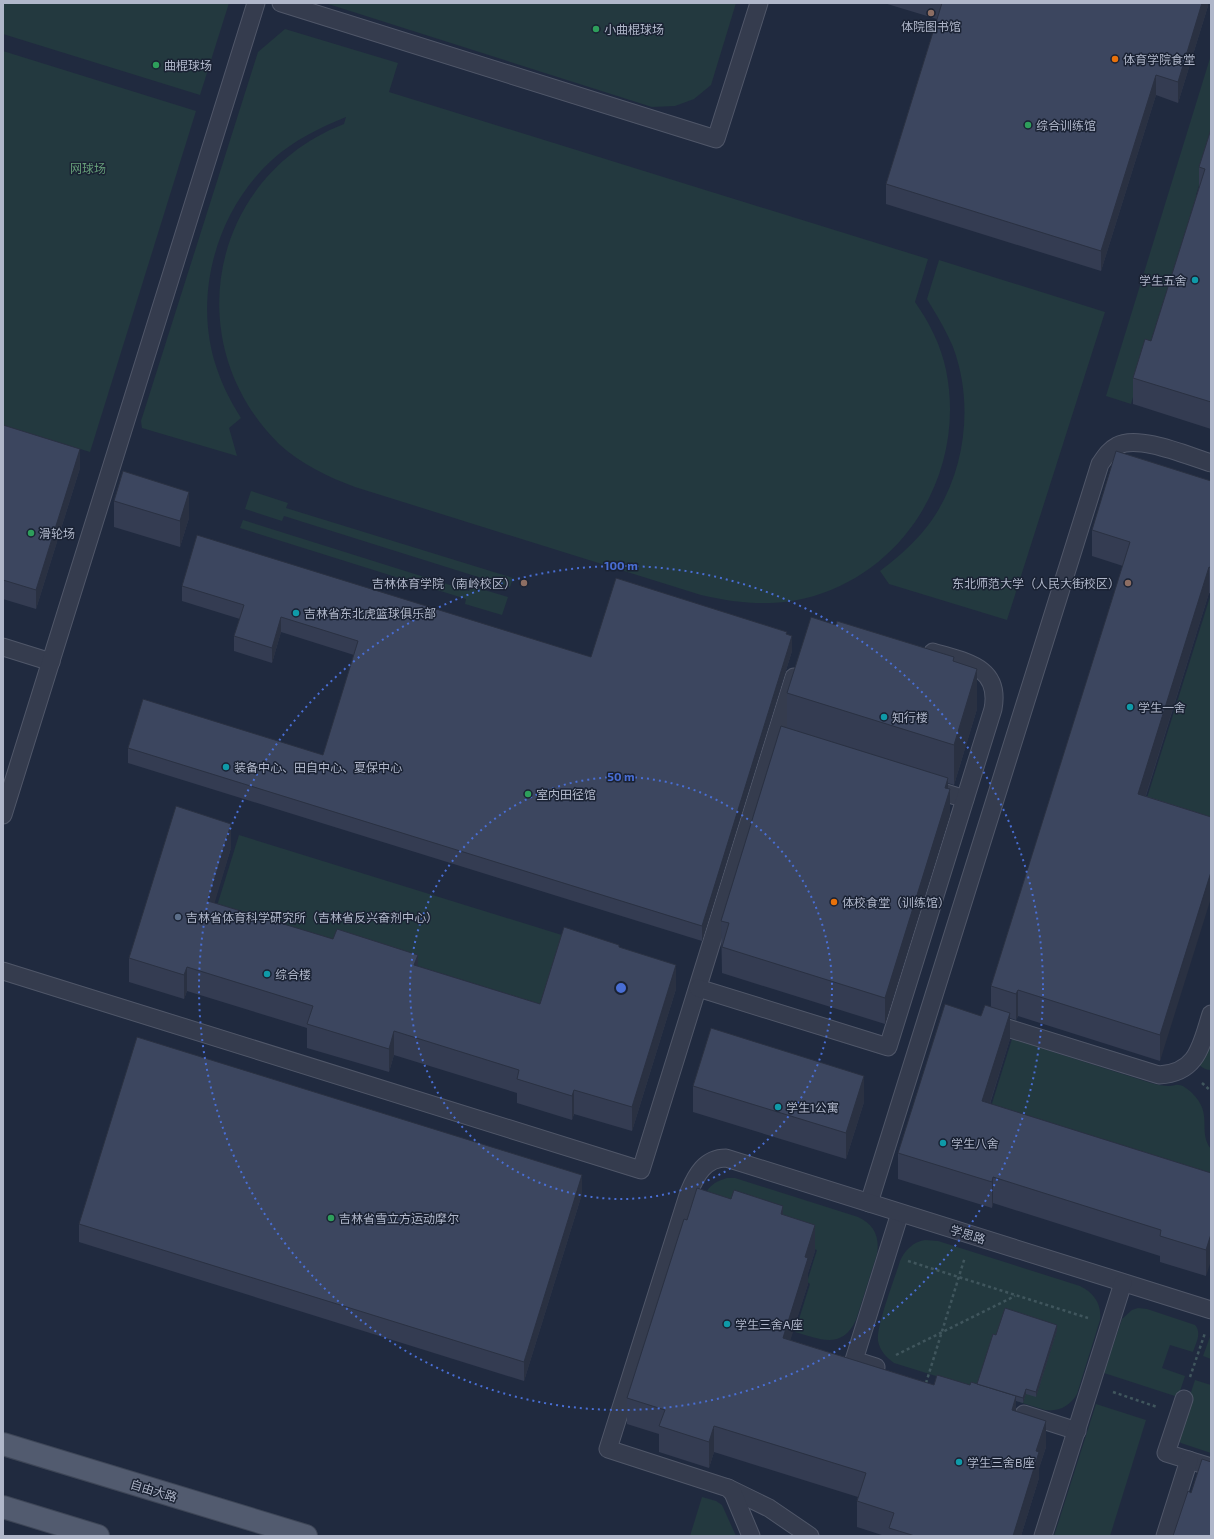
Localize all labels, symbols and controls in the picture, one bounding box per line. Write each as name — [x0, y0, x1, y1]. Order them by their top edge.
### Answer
marker: 体院图书馆 — [926, 8, 936, 18]
place label: 体院图书馆 — [901, 19, 961, 33]
place label: 小曲棍球场 — [604, 22, 664, 36]
marker: 小曲棍球场 — [591, 24, 601, 34]
place label: 体育学院食堂 — [1123, 52, 1195, 66]
marker: 体育学院食堂 — [1110, 54, 1120, 64]
place label: 曲棍球场 — [164, 58, 212, 72]
marker: 曲棍球场 — [151, 60, 161, 70]
place label: 综合训练馆 — [1036, 118, 1096, 132]
marker: 综合训练馆 — [1023, 120, 1033, 130]
park label: 网球场 — [70, 161, 106, 175]
place label: 学生五舍 — [1139, 273, 1187, 287]
marker: 学生五舍 — [1190, 275, 1200, 285]
place label: 滑轮场 — [39, 526, 75, 540]
marker: 滑轮场 — [26, 528, 36, 538]
text: 100 m — [604, 558, 638, 572]
place label: 吉林体育学院（南岭校区） — [372, 576, 516, 590]
place label: 东北师范大学（人民大街校区） — [952, 576, 1120, 590]
marker: 吉林体育学院（南岭校区） — [519, 578, 529, 588]
marker: 东北师范大学（人民大街校区） — [1123, 578, 1133, 588]
place label: 吉林省东北虎篮球俱乐部 — [304, 606, 436, 620]
marker: 吉林省东北虎篮球俱乐部 — [291, 608, 301, 618]
place label: 学生一舍 — [1138, 700, 1186, 714]
marker: 学生一舍 — [1125, 702, 1135, 712]
place label: 知行楼 — [892, 710, 928, 724]
marker: 知行楼 — [879, 712, 889, 722]
place label: 装备中心、田自中心、夏保中心 — [234, 760, 402, 774]
marker: 装备中心、田自中心、夏保中心 — [221, 762, 231, 772]
text: 50 m — [607, 769, 635, 783]
place label: 室内田径馆 — [536, 787, 596, 801]
marker: 室内田径馆 — [523, 789, 533, 799]
place label: 体校食堂（训练馆） — [842, 895, 950, 909]
marker: 体校食堂（训练馆） — [829, 897, 839, 907]
place label: 吉林省体育科学研究所（吉林省反兴奋剂中心） — [186, 910, 438, 924]
marker: 吉林省体育科学研究所（吉林省反兴奋剂中心） — [173, 912, 183, 922]
place label: 综合楼 — [275, 967, 311, 981]
marker: 综合楼 — [262, 969, 272, 979]
centre of rings — [614, 981, 628, 995]
place label: 学生1公寓 — [786, 1100, 839, 1114]
marker: 学生1公寓 — [773, 1102, 783, 1112]
place label: 学生八舍 — [951, 1136, 999, 1150]
marker: 学生八舍 — [938, 1138, 948, 1148]
place label: 吉林省雪立方运动摩尔 — [339, 1211, 459, 1225]
marker: 吉林省雪立方运动摩尔 — [326, 1213, 336, 1223]
street label: 学思路 — [949, 1222, 987, 1246]
place label: 学生三舍A座 — [735, 1317, 802, 1331]
marker: 学生三舍A座 — [722, 1319, 732, 1329]
place label: 学生三舍B座 — [967, 1455, 1034, 1469]
marker: 学生三舍B座 — [954, 1457, 964, 1467]
street label: 自由大路 — [129, 1476, 179, 1504]

